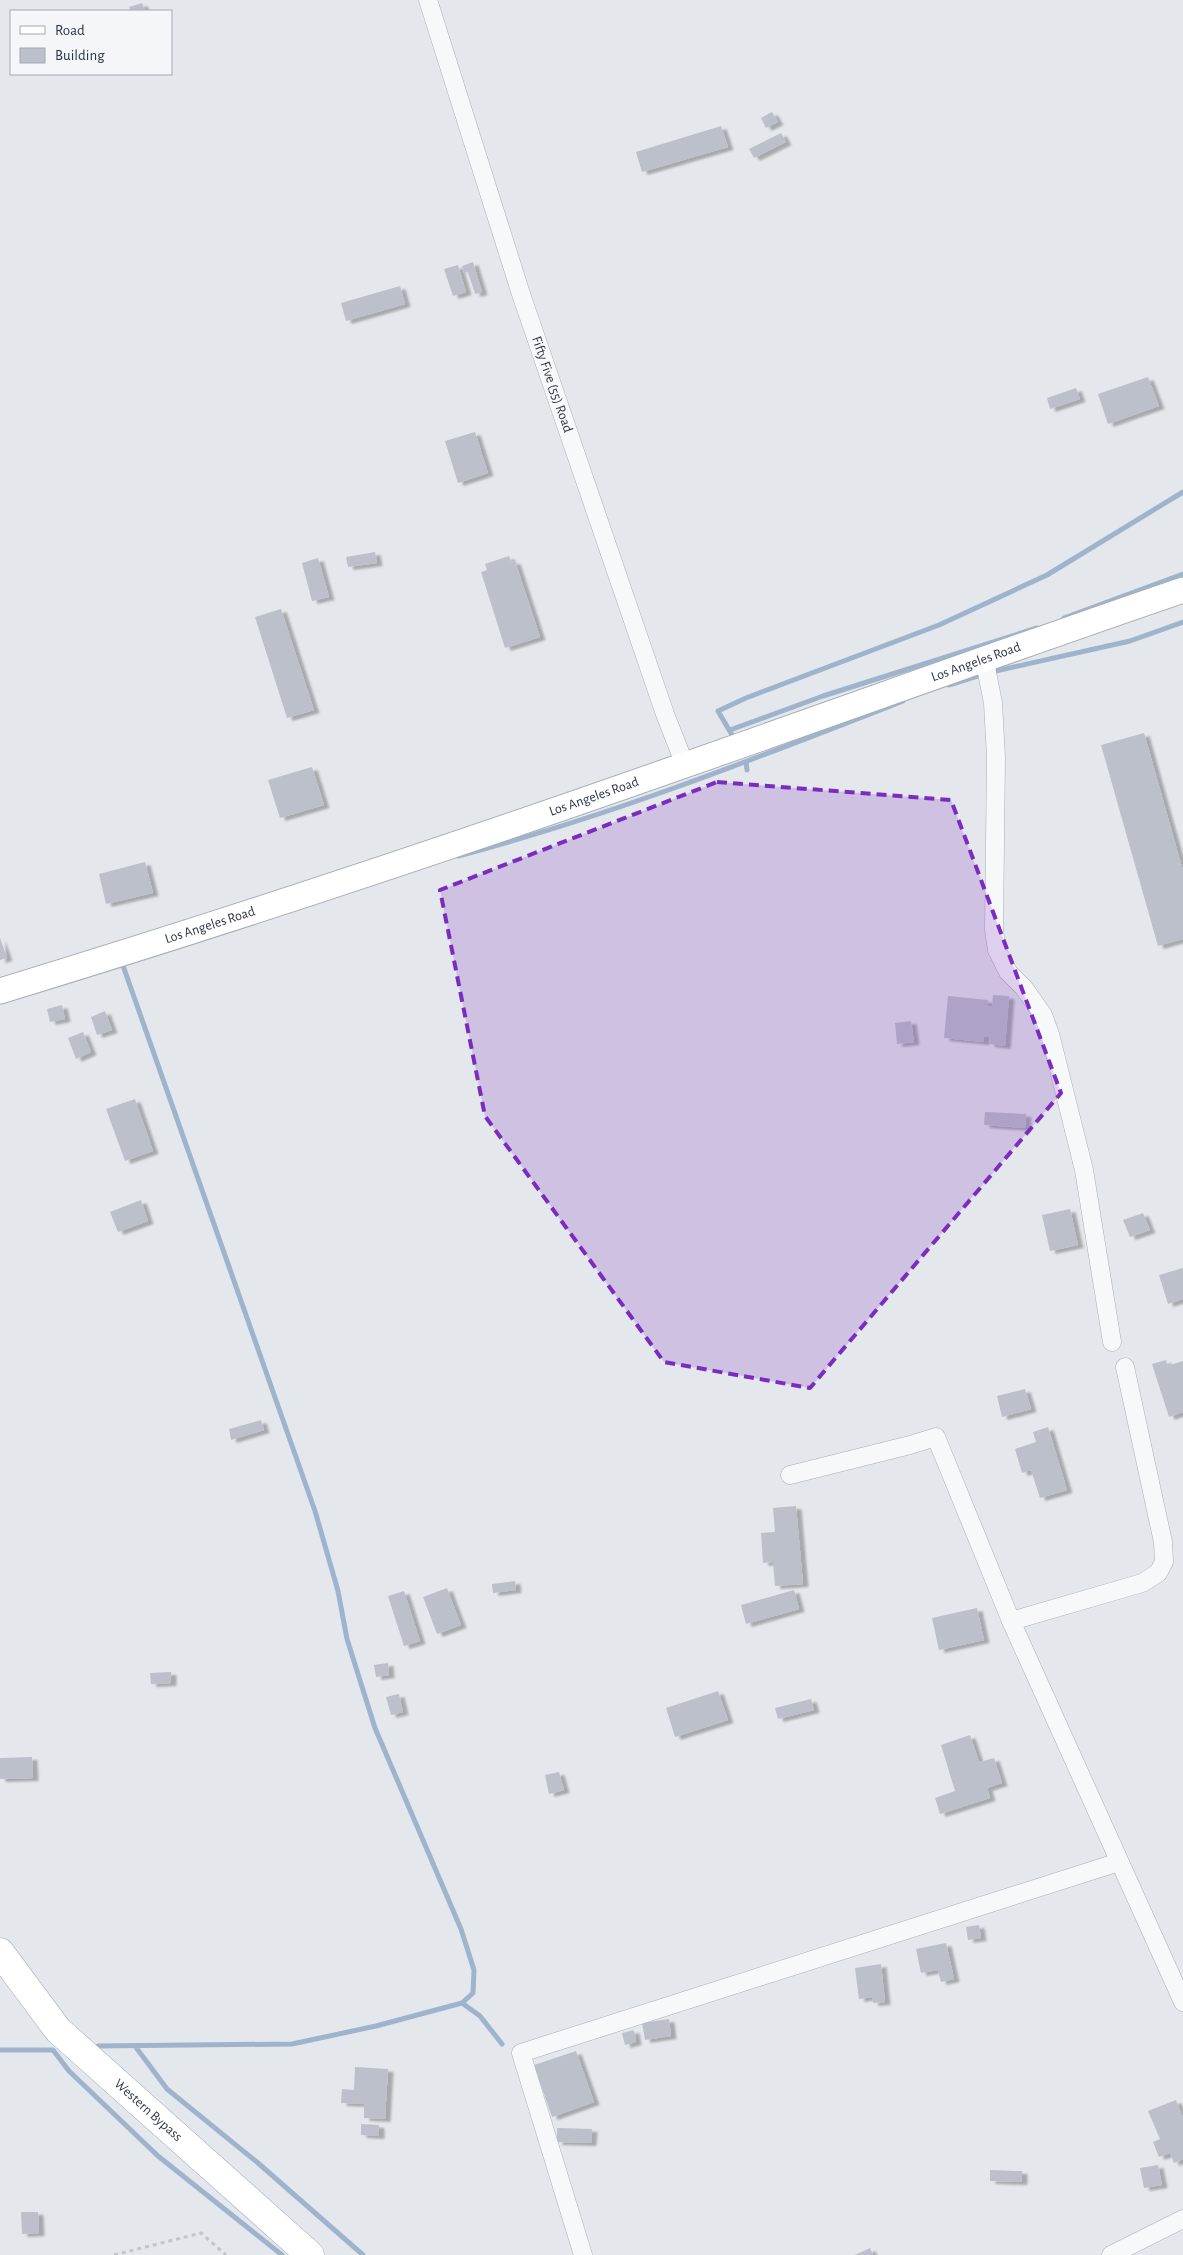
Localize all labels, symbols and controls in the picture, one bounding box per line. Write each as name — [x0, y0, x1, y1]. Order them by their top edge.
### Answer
legend — [10, 10, 172, 75]
text: Road — [55, 23, 85, 38]
text: Building — [55, 48, 105, 63]
street label: Fifty Five (55) Road — [529, 335, 575, 434]
street label: Los Angeles Road — [929, 640, 1023, 684]
street label: Los Angeles Road — [547, 775, 641, 819]
street label: Los Angeles Road — [163, 904, 257, 946]
street label: Western Bypass — [111, 2077, 185, 2144]

